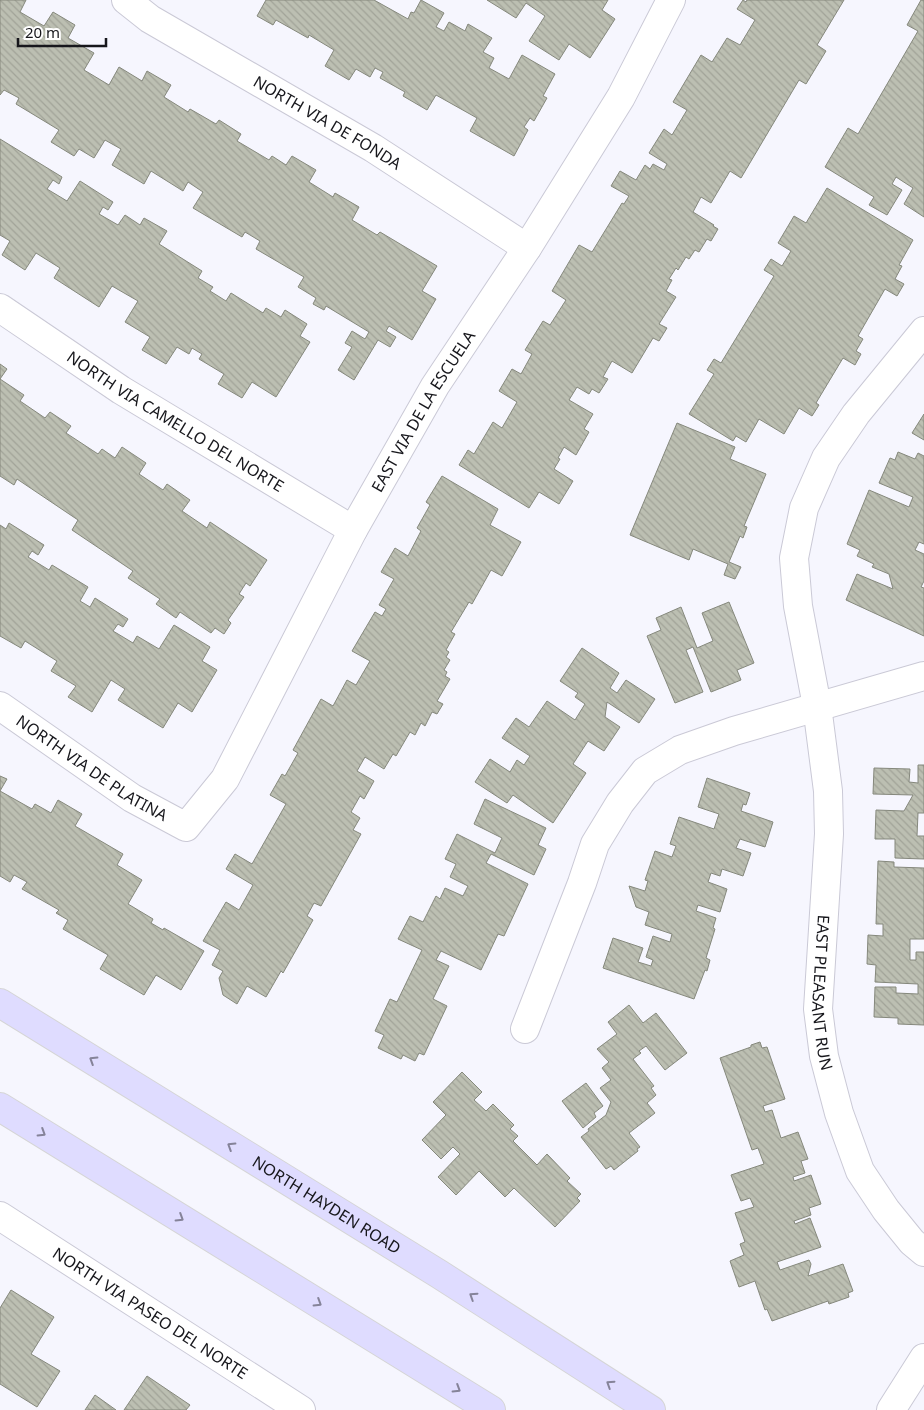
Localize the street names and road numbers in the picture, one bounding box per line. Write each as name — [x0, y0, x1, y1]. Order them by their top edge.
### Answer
street label: NORTH VIA DE FONDA — [249, 70, 406, 175]
street label: EAST VIA DE LA ESCUELA — [366, 325, 481, 496]
street label: NORTH VIA CAMELLO DEL NORTE — [63, 346, 288, 497]
street label: NORTH VIA DE PLATINA — [12, 710, 172, 826]
street label: EAST PLEASANT RUN — [807, 914, 838, 1073]
street label: NORTH HAYDEN ROAD — [248, 1151, 405, 1259]
street label: NORTH VIA PASEO DEL NORTE — [49, 1242, 252, 1384]

